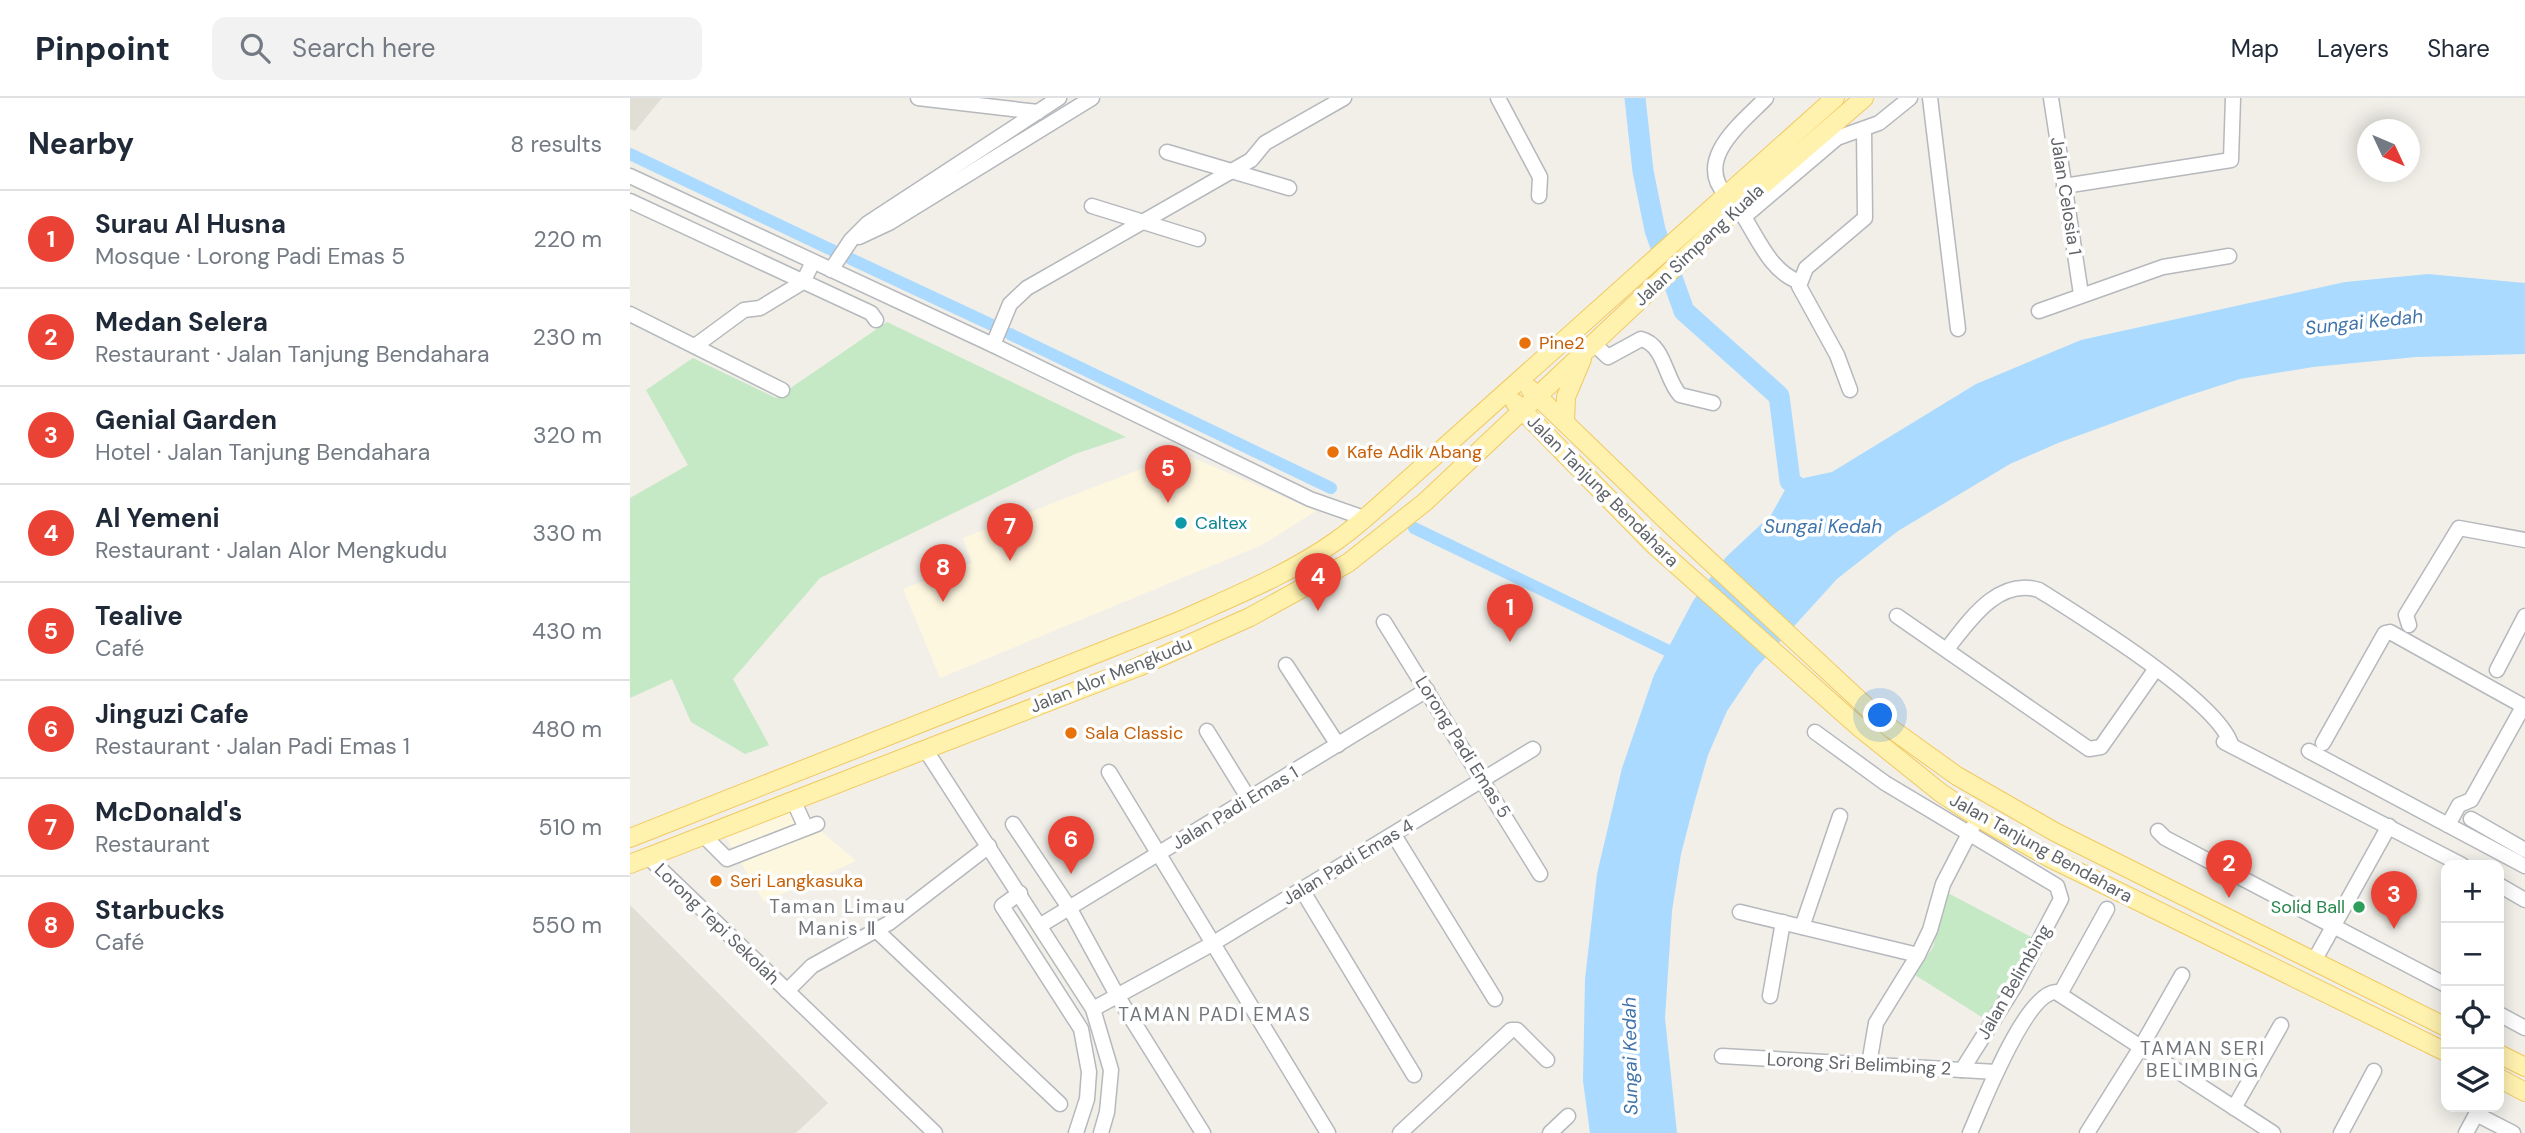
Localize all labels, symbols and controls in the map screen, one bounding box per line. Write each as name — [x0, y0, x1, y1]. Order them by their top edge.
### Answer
search box — [212, 17, 702, 80]
text: Pinpoint — [35, 27, 170, 70]
icon: search — [236, 29, 274, 67]
text: Search here — [292, 31, 436, 65]
text: Map — [2231, 33, 2279, 64]
text: Layers — [2317, 33, 2389, 64]
text: Share — [2427, 33, 2490, 64]
north arrow — [2357, 119, 2420, 182]
text: Nearby — [28, 124, 134, 163]
text: 8 results — [510, 129, 602, 159]
street label: Jalan Celosia 1 — [2045, 135, 2087, 257]
street label: Jalan Simpang Kuala — [1629, 179, 1769, 311]
text: Surau Al Husna — [95, 207, 286, 241]
text: 1 — [47, 224, 55, 254]
text: 220 m — [533, 224, 602, 254]
text: Mosque · Lorong Padi Emas 5 — [95, 241, 405, 271]
water label: Sungai Kedah — [2304, 303, 2424, 341]
text: Medan Selera — [95, 305, 268, 339]
text: 2 — [44, 322, 58, 352]
text: 230 m — [533, 322, 602, 352]
place label: Pine2 — [1539, 331, 1585, 355]
marker: Pine2 — [1517, 335, 1533, 351]
text: Restaurant · Jalan Tanjung Bendahara — [95, 339, 489, 369]
text: Genial Garden — [95, 403, 277, 437]
street label: Jalan Tanjung Bendahara — [1522, 410, 1684, 572]
text: 3 — [44, 420, 58, 450]
text: 320 m — [533, 420, 602, 450]
text: Hotel · Jalan Tanjung Bendahara — [95, 437, 430, 467]
place label: Kafe Adik Abang — [1347, 440, 1482, 464]
marker: Kafe Adik Abang — [1325, 444, 1341, 460]
pin: 5 — [1145, 445, 1191, 503]
text: Al Yemeni — [95, 501, 220, 535]
pin: 7 — [987, 503, 1033, 561]
place label: Caltex — [1195, 511, 1247, 535]
water label: Sungai Kedah — [1764, 514, 1882, 539]
marker: Caltex — [1173, 515, 1189, 531]
text: 4 — [44, 518, 58, 548]
text: 330 m — [532, 518, 602, 548]
text: Restaurant · Jalan Alor Mengkudu — [95, 535, 447, 565]
pin: 8 — [920, 544, 966, 602]
pin: 4 — [1295, 553, 1341, 611]
pin: 1 — [1487, 584, 1533, 642]
text: Tealive — [95, 599, 183, 633]
text: 5 — [44, 616, 58, 646]
text: 430 m — [532, 616, 602, 646]
street label: Jalan Alor Mengkudu — [1027, 632, 1195, 718]
text: Café — [95, 633, 144, 663]
street label: Lorong Padi Emas 5 — [1410, 672, 1516, 822]
text: Jinguzi Cafe — [95, 697, 249, 731]
your location — [1863, 698, 1897, 732]
text: 6 — [44, 714, 58, 744]
text: 480 m — [532, 714, 602, 744]
place label: Sala Classic — [1085, 721, 1183, 745]
marker: Sala Classic — [1063, 725, 1079, 741]
text: Restaurant · Jalan Padi Emas 1 — [95, 731, 410, 761]
street label: Jalan Padi Emas 1 — [1167, 761, 1303, 855]
street label: Jalan Tanjung Bendahara — [1945, 788, 2137, 908]
text: McDonald's — [95, 795, 242, 829]
text: 7 — [45, 812, 57, 842]
text: 510 m — [538, 812, 602, 842]
street label: Jalan Padi Emas 4 — [1278, 813, 1418, 911]
pin: 6 — [1048, 816, 1094, 874]
text: Restaurant — [95, 829, 210, 859]
pin: 2 — [2206, 840, 2252, 898]
street label: Lorong Tepi Sekolah — [649, 858, 785, 990]
map controls — [2441, 860, 2504, 1112]
button: + — [2441, 860, 2504, 923]
place label: Seri Langkasuka — [730, 869, 863, 893]
pin: 3 — [2371, 871, 2417, 929]
marker: Seri Langkasuka — [708, 873, 724, 889]
text: Starbucks — [95, 893, 225, 927]
district label: Taman Limau Manis Ⅱ — [769, 894, 907, 941]
place label: Solid Ball — [2271, 895, 2345, 919]
marker: Solid Ball — [2351, 899, 2367, 915]
text: 8 — [44, 910, 58, 940]
text: 550 m — [532, 910, 602, 940]
street label: Jalan Belimbing — [1971, 920, 2057, 1044]
button: − — [2441, 923, 2504, 986]
text: Café — [95, 927, 144, 957]
button: locate — [2441, 986, 2504, 1049]
water label: Sungai Kedah — [1616, 997, 1644, 1115]
district label: TAMAN PADI EMAS — [1118, 1002, 1312, 1027]
district label: TAMAN SERI BELIMBING — [2140, 1036, 2266, 1083]
street label: Lorong Sri Belimbing 2 — [1766, 1047, 1952, 1081]
button: layers — [2441, 1049, 2504, 1112]

